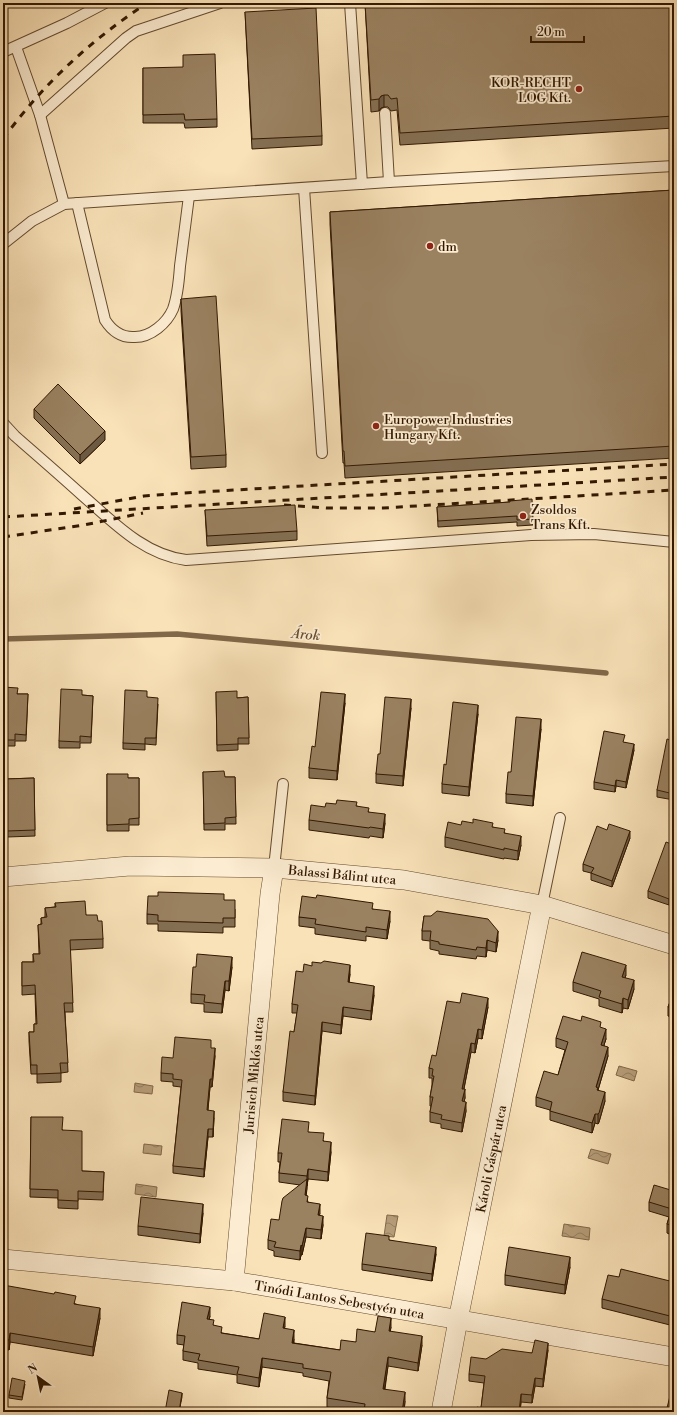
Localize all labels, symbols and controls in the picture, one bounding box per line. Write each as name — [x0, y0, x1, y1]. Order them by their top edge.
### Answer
scale bar — [531, 18, 584, 44]
text: 20 m — [537, 25, 565, 40]
place label: KOR-RECHT LOG Kft. — [491, 75, 571, 106]
marker: KOR-RECHT LOG Kft. — [574, 84, 584, 94]
place label: dm — [438, 239, 457, 255]
marker: dm — [425, 241, 435, 251]
place label: Europower Industries Hungary Kft. — [384, 412, 512, 443]
marker: Europower Industries Hungary Kft. — [371, 421, 381, 431]
place label: Zsoldos Trans Kft. — [531, 502, 590, 533]
marker: Zsoldos Trans Kft. — [518, 511, 528, 521]
water label: Árok — [289, 623, 321, 645]
street label: Balassi Bálint utca — [286, 862, 397, 888]
street label: Jurisich Miklós utca — [241, 1015, 268, 1135]
street label: Károli Gáspár utca — [473, 1103, 510, 1214]
street label: Tinódi Lantos Sebestyén utca — [253, 1278, 426, 1323]
north arrow — [18, 1357, 58, 1397]
text: N — [26, 1361, 41, 1378]

